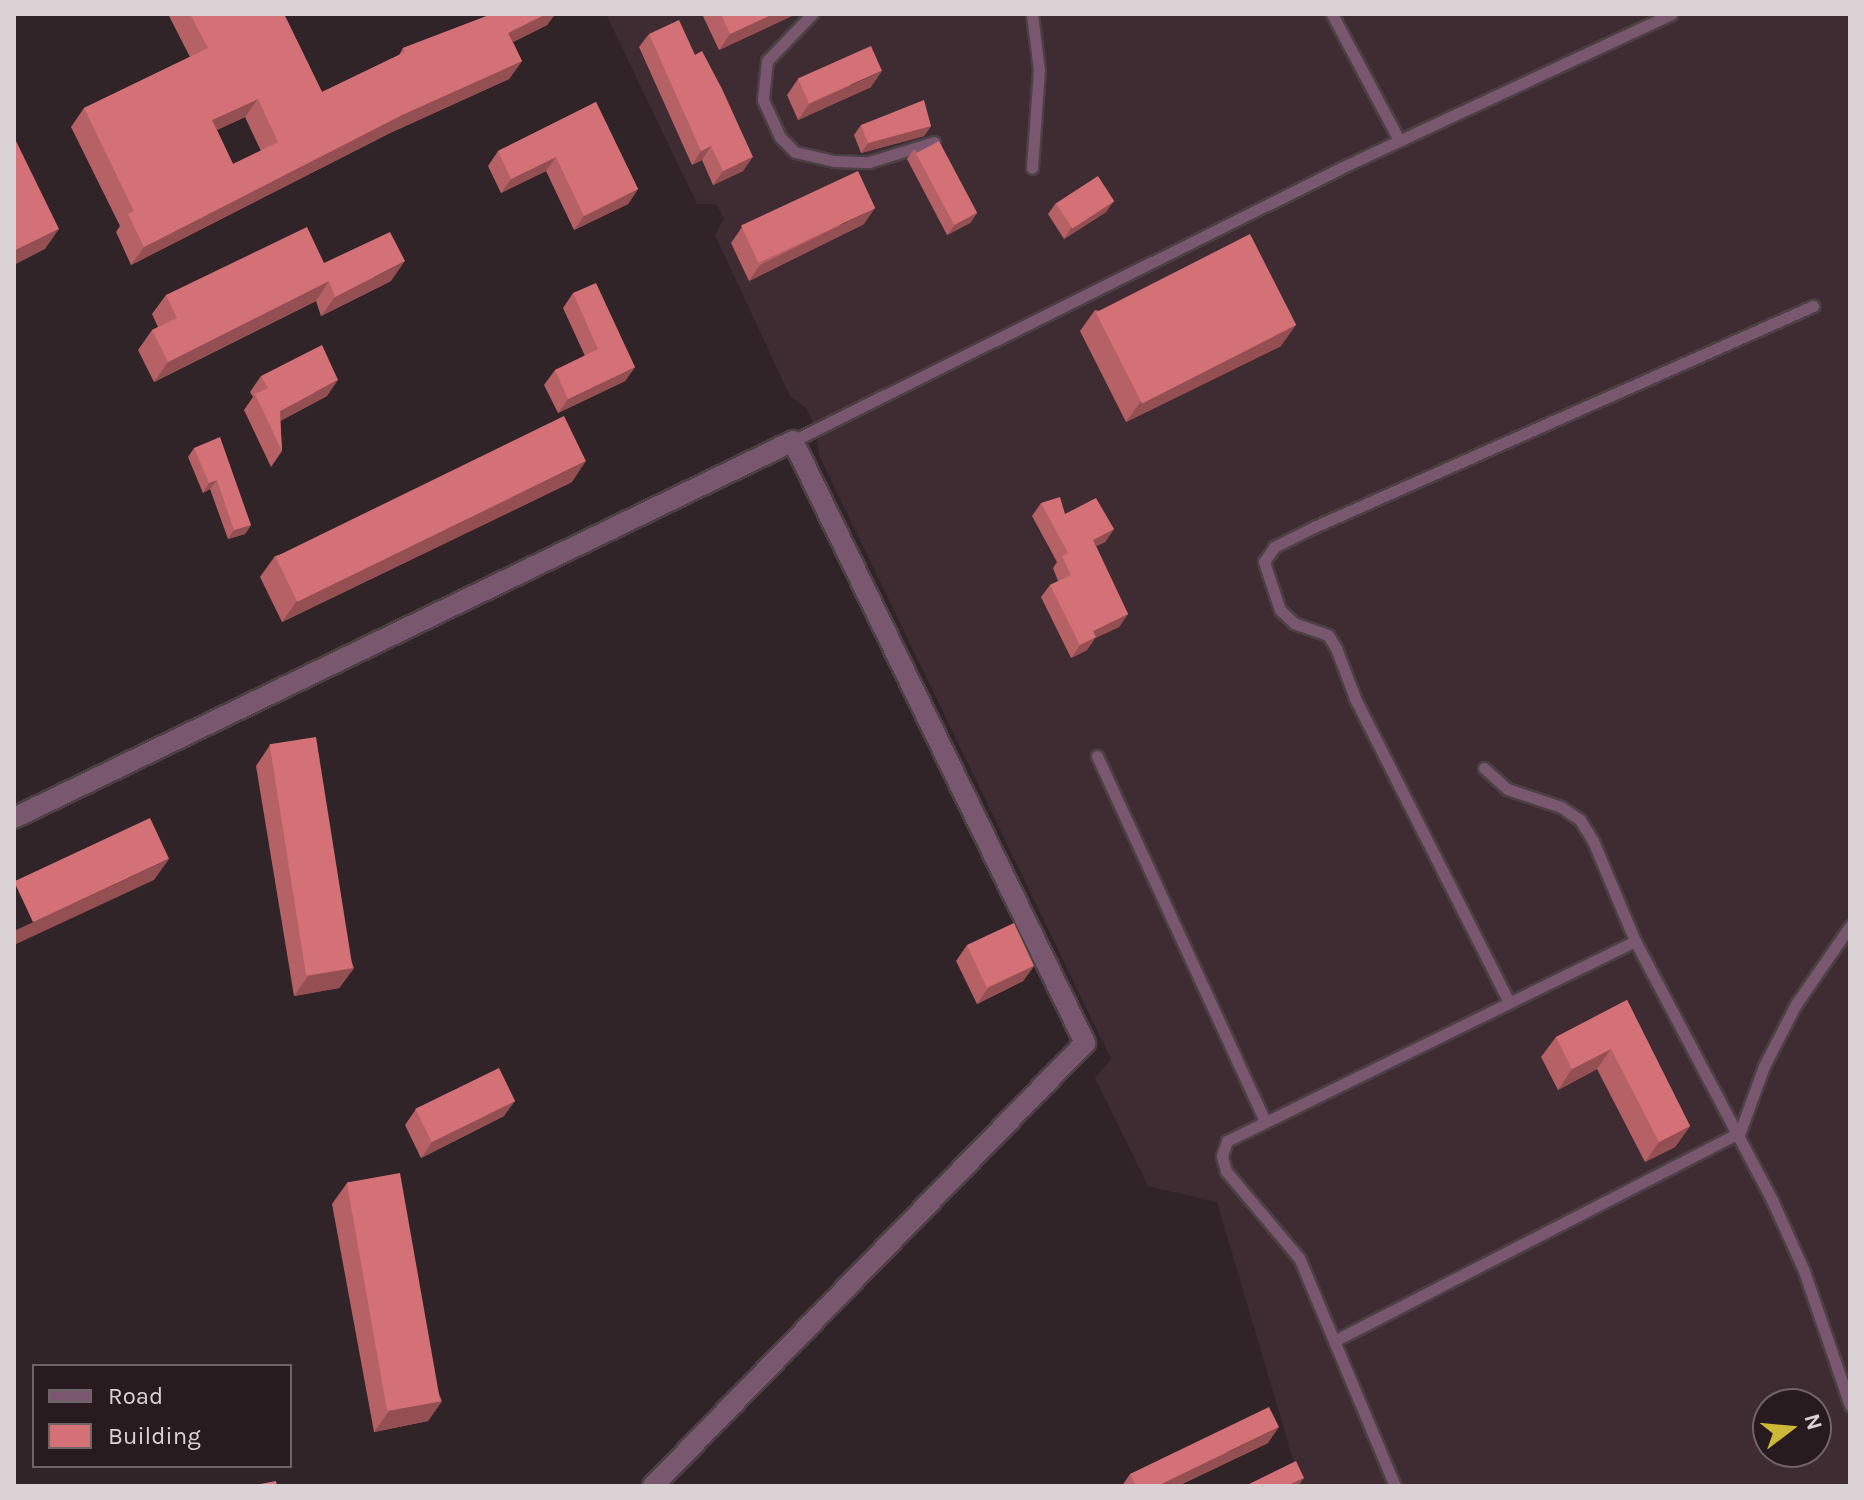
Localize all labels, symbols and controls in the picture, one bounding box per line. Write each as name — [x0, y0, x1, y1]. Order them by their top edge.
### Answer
legend — [32, 1364, 292, 1468]
text: Road — [108, 1382, 163, 1410]
north arrow — [1752, 1388, 1832, 1468]
text: N — [1798, 1411, 1828, 1433]
text: Building — [108, 1422, 201, 1450]

